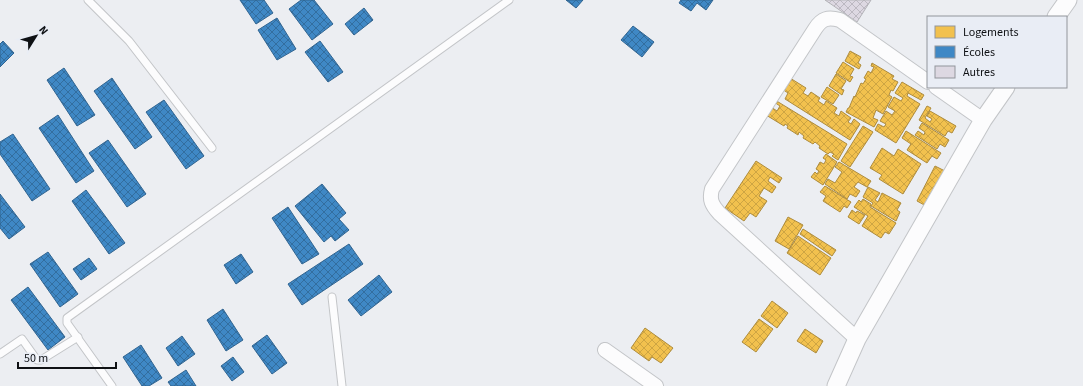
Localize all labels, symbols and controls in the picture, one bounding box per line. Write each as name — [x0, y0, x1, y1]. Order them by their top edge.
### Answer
north arrow — [16, 16, 56, 56]
legend — [927, 16, 1067, 88]
text: N — [35, 23, 52, 38]
text: Logements — [963, 24, 1018, 41]
text: Écoles — [963, 44, 995, 61]
text: Autres — [963, 64, 995, 81]
scale bar — [18, 344, 116, 370]
text: 50 m — [24, 350, 48, 367]

